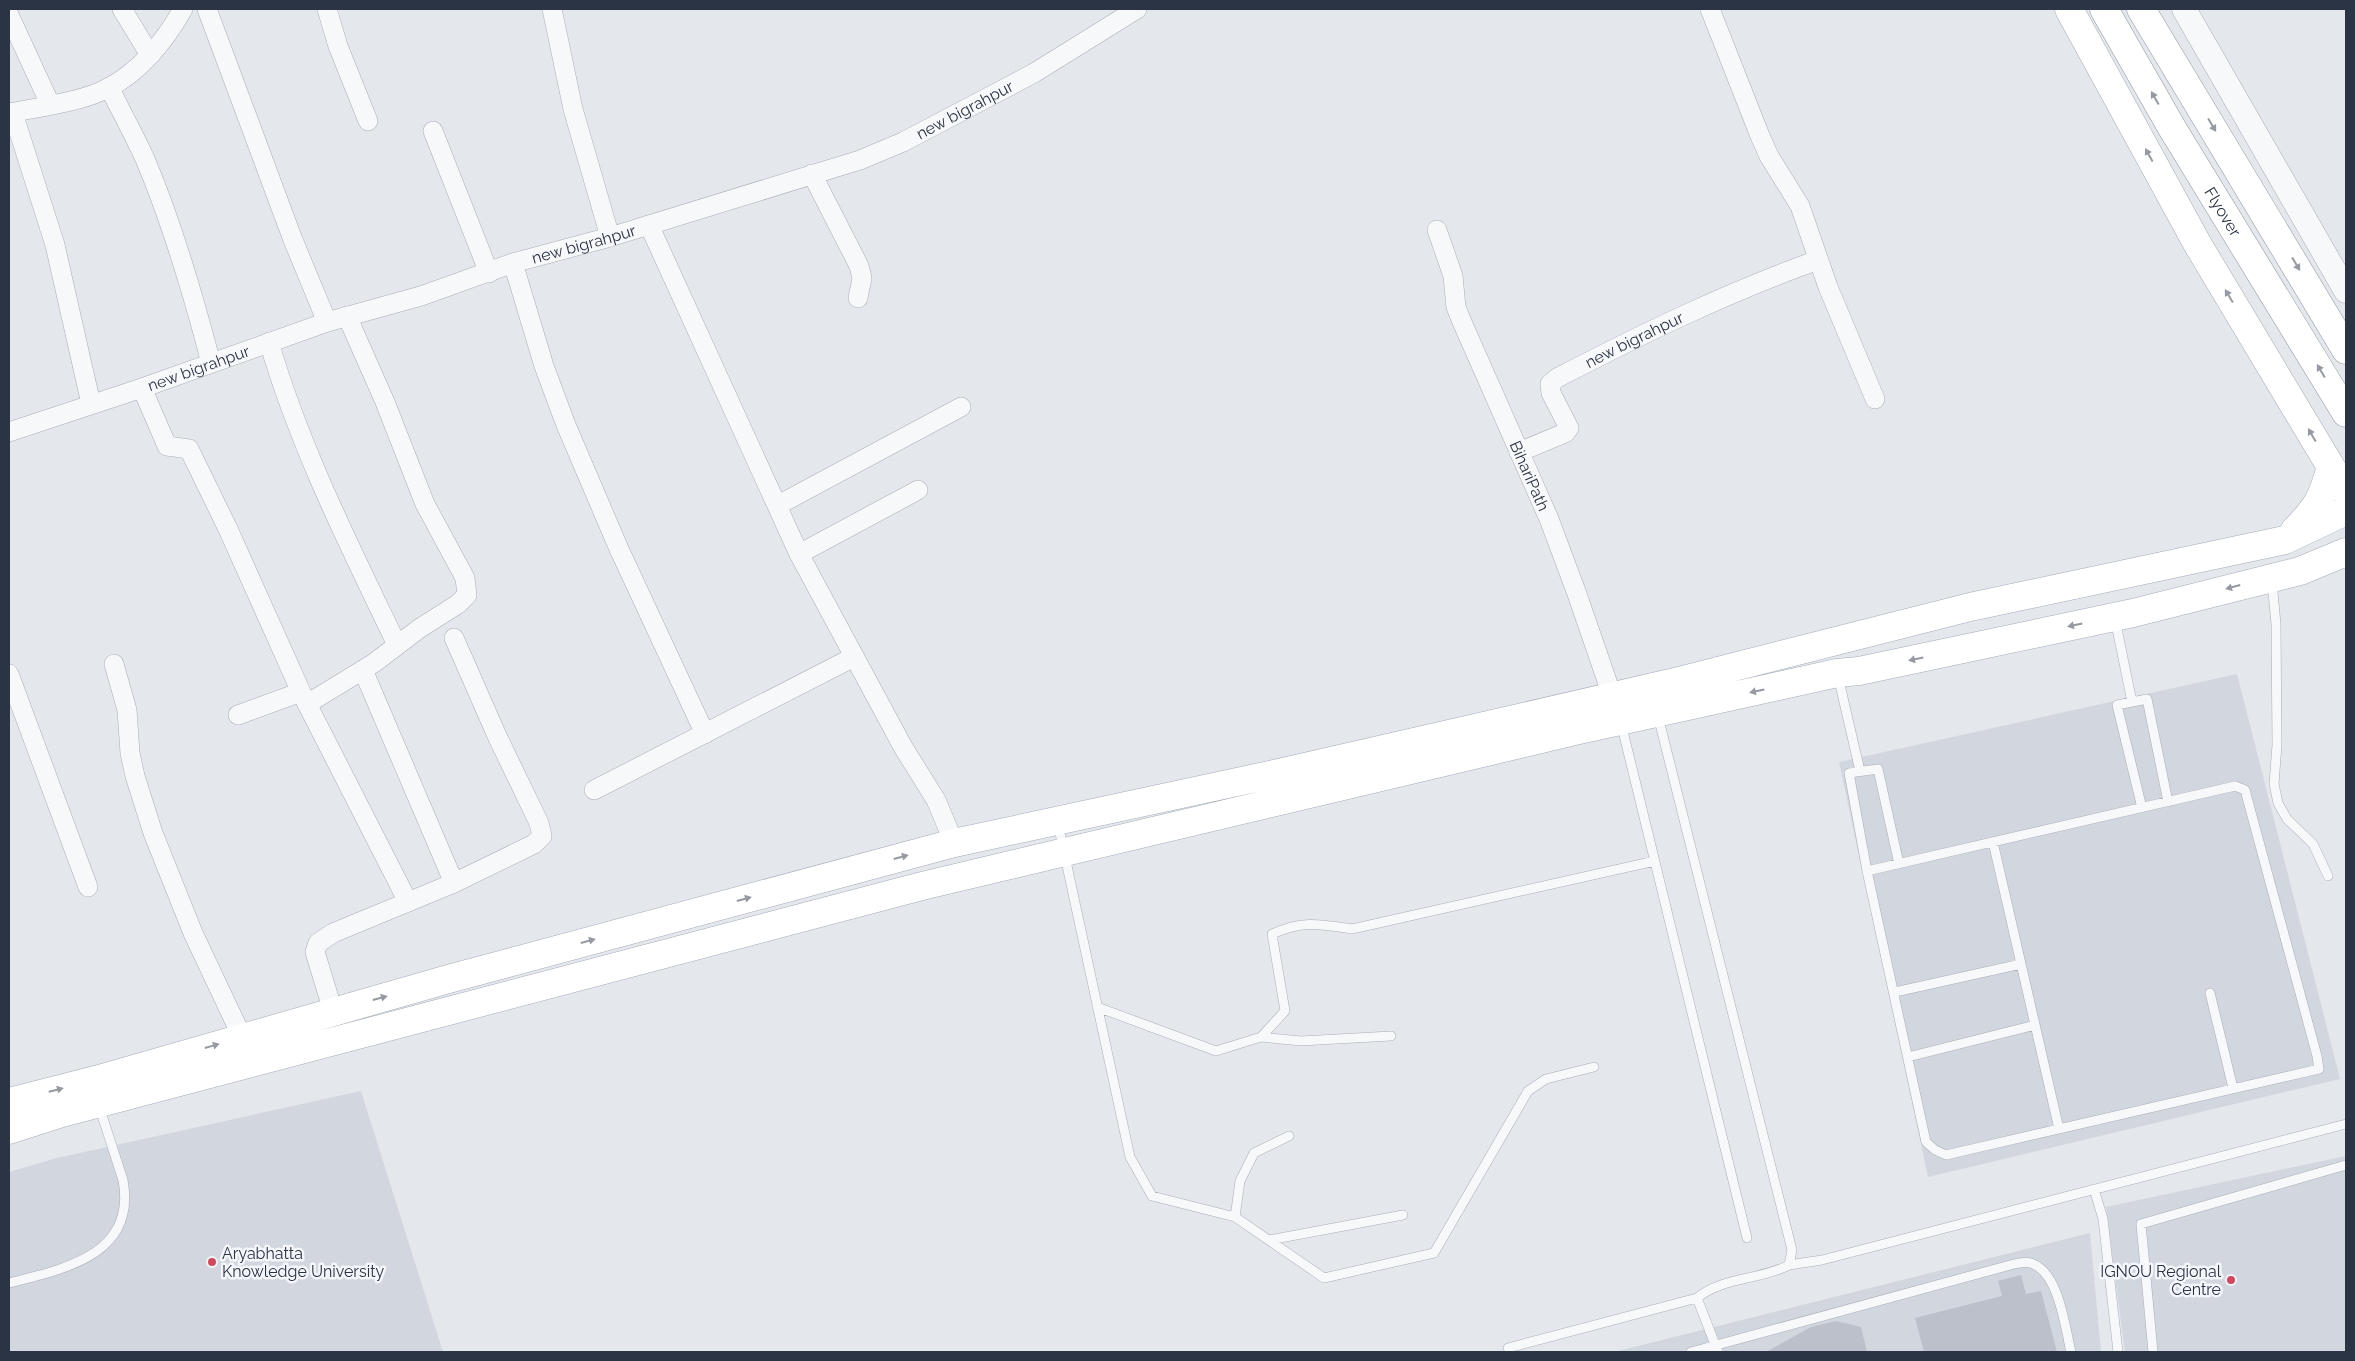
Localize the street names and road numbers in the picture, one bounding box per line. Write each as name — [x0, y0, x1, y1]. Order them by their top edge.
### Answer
street label: new bigrahpur — [913, 76, 1017, 143]
street label: Flyover — [2201, 183, 2246, 240]
street label: new bigrahpur — [530, 220, 638, 267]
street label: new bigrahpur — [1582, 307, 1687, 372]
street label: new bigrahpur — [145, 341, 252, 395]
street label: BihariPath — [1506, 438, 1554, 514]

